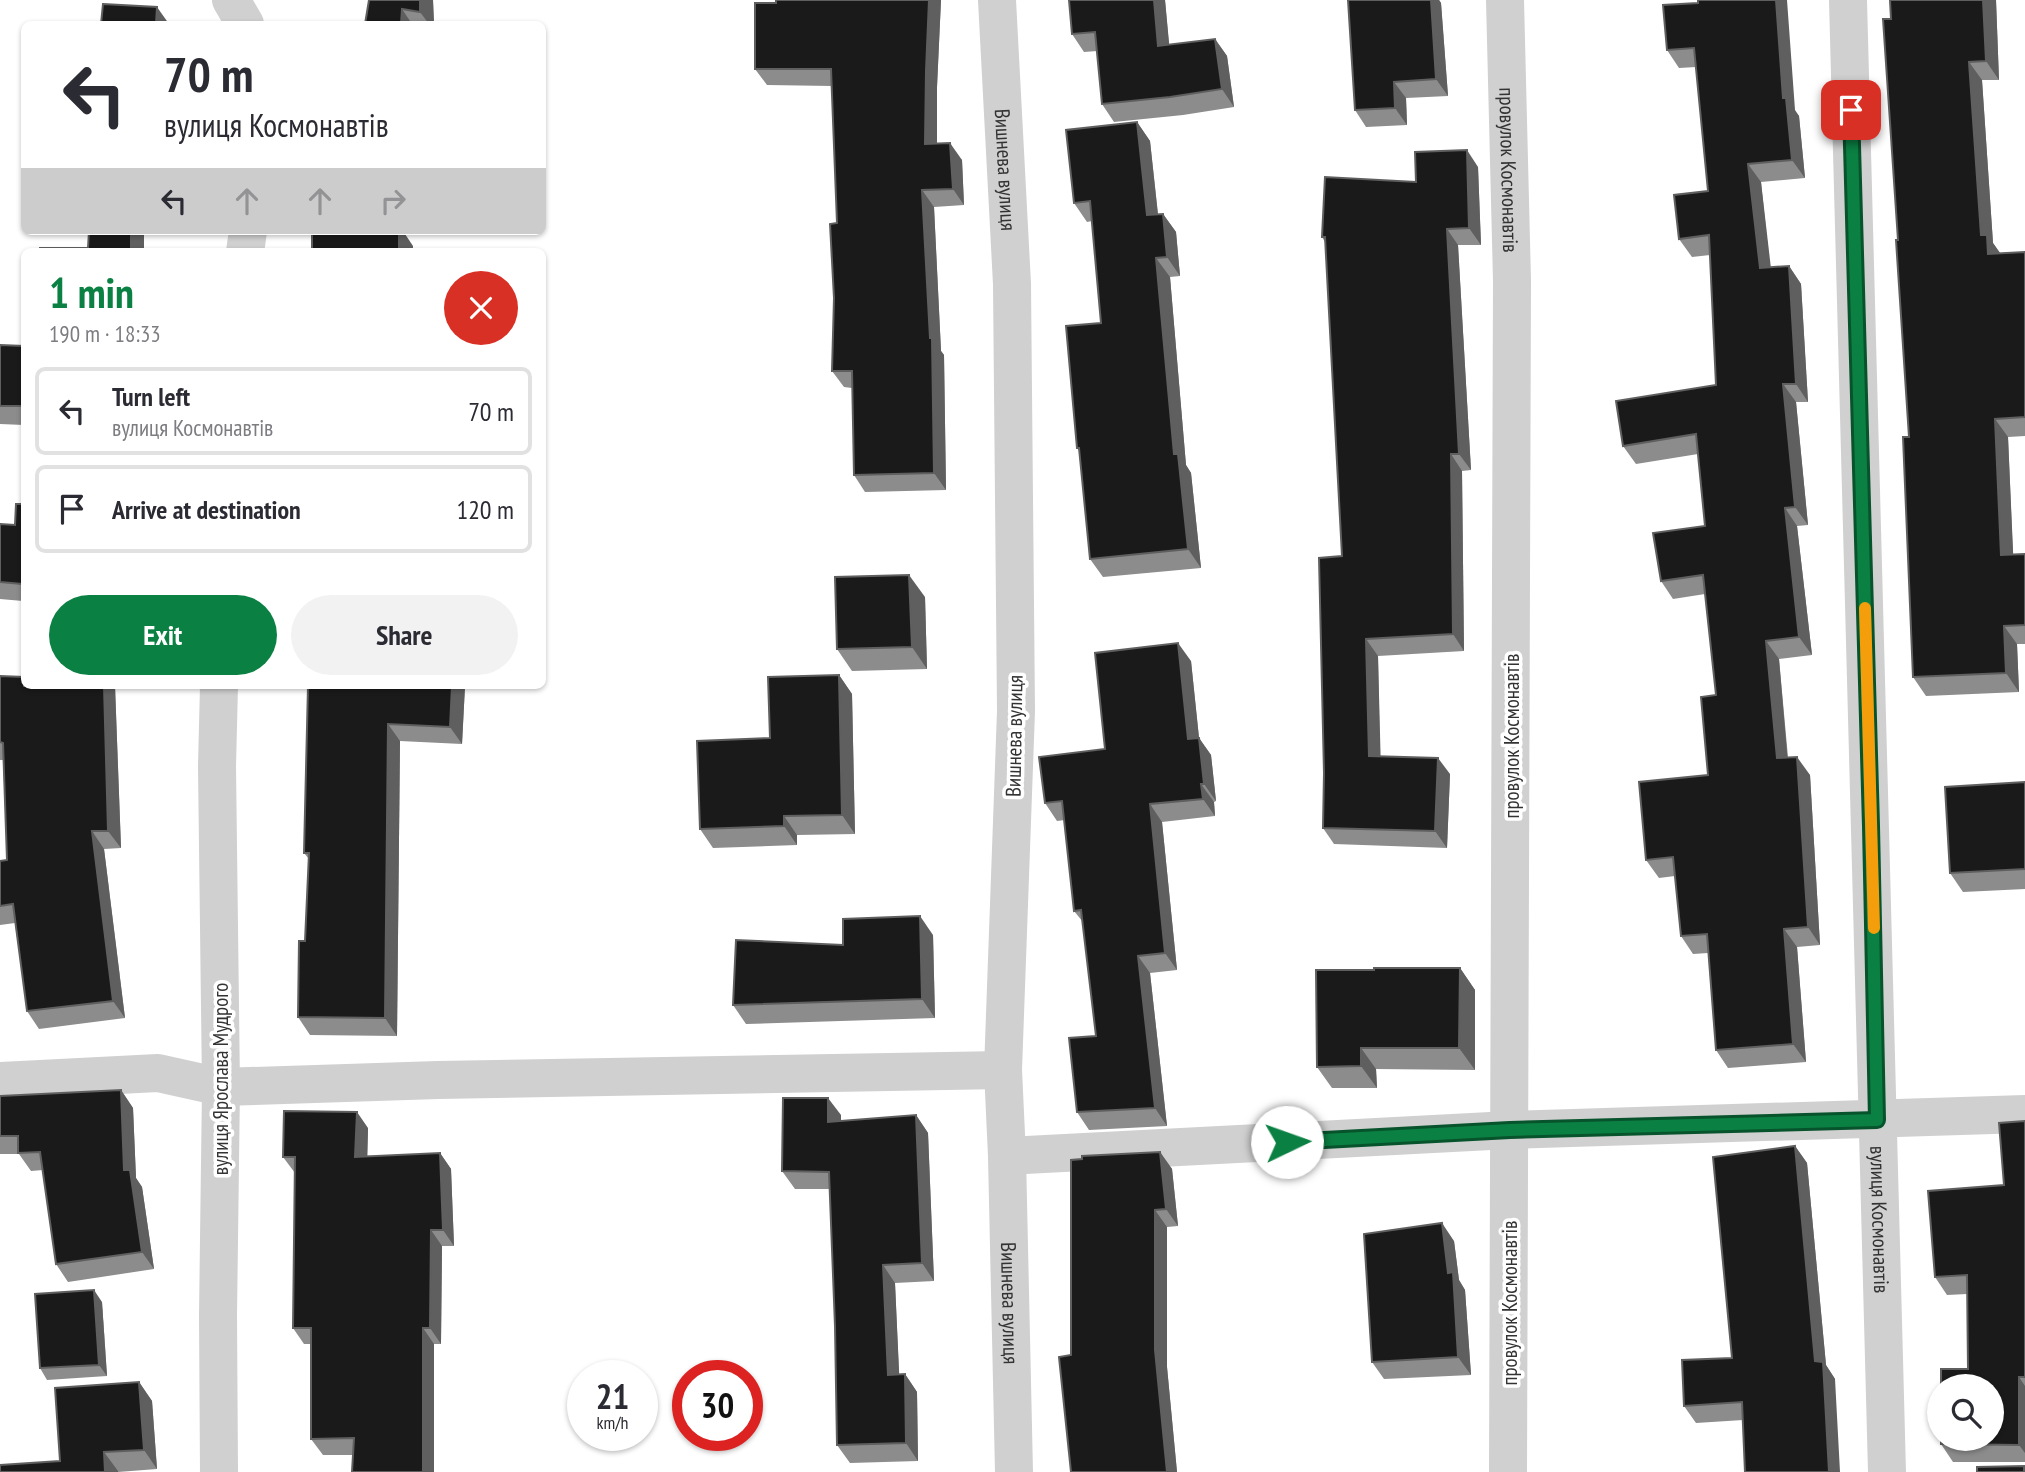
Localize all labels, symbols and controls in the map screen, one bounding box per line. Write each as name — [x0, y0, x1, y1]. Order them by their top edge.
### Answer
text: 70 m — [164, 42, 253, 106]
icon: left — [49, 49, 140, 140]
pin — [1821, 80, 1881, 140]
street label: провулок Космонавтів — [1494, 87, 1525, 253]
icon: arrive — [1832, 91, 1870, 129]
text: вулиця Космонавтів — [164, 104, 389, 146]
street label: Вишнева вулиця — [989, 108, 1023, 231]
icon: left — [155, 182, 193, 220]
icon: ahead — [228, 182, 266, 220]
icon: ahead — [301, 182, 339, 220]
icon: right — [374, 182, 412, 220]
text: 1 min — [49, 265, 134, 320]
button: close — [444, 271, 518, 345]
text: 190 m · 18:33 — [49, 319, 161, 348]
text: Turn left — [112, 380, 190, 413]
icon: left — [53, 392, 91, 430]
text: 70 m — [468, 395, 514, 428]
text: вулиця Космонавтів — [112, 413, 273, 442]
icon: arrive — [53, 490, 91, 528]
text: Arrive at destination — [112, 493, 301, 526]
text: 120 m — [456, 493, 514, 526]
button: Exit — [49, 595, 277, 675]
button: Share — [291, 595, 518, 675]
street label: провулок Космонавтів — [1498, 653, 1525, 819]
street label: Вишнева вулиця — [999, 675, 1029, 797]
street label: вулиця Ярослава Мудрого — [207, 983, 234, 1175]
position arrow — [1250, 1105, 1324, 1179]
street label: вулиця Космонавтів — [1865, 1145, 1896, 1294]
street label: провулок Космонавтів — [1496, 1220, 1523, 1386]
street label: Вишнева вулиця — [995, 1242, 1025, 1365]
speed limit sign: 30 — [672, 1360, 763, 1451]
text: 21 — [596, 1373, 629, 1419]
map controls — [1927, 1374, 2004, 1451]
button: search — [1927, 1374, 2004, 1451]
text: km/h — [597, 1411, 628, 1434]

